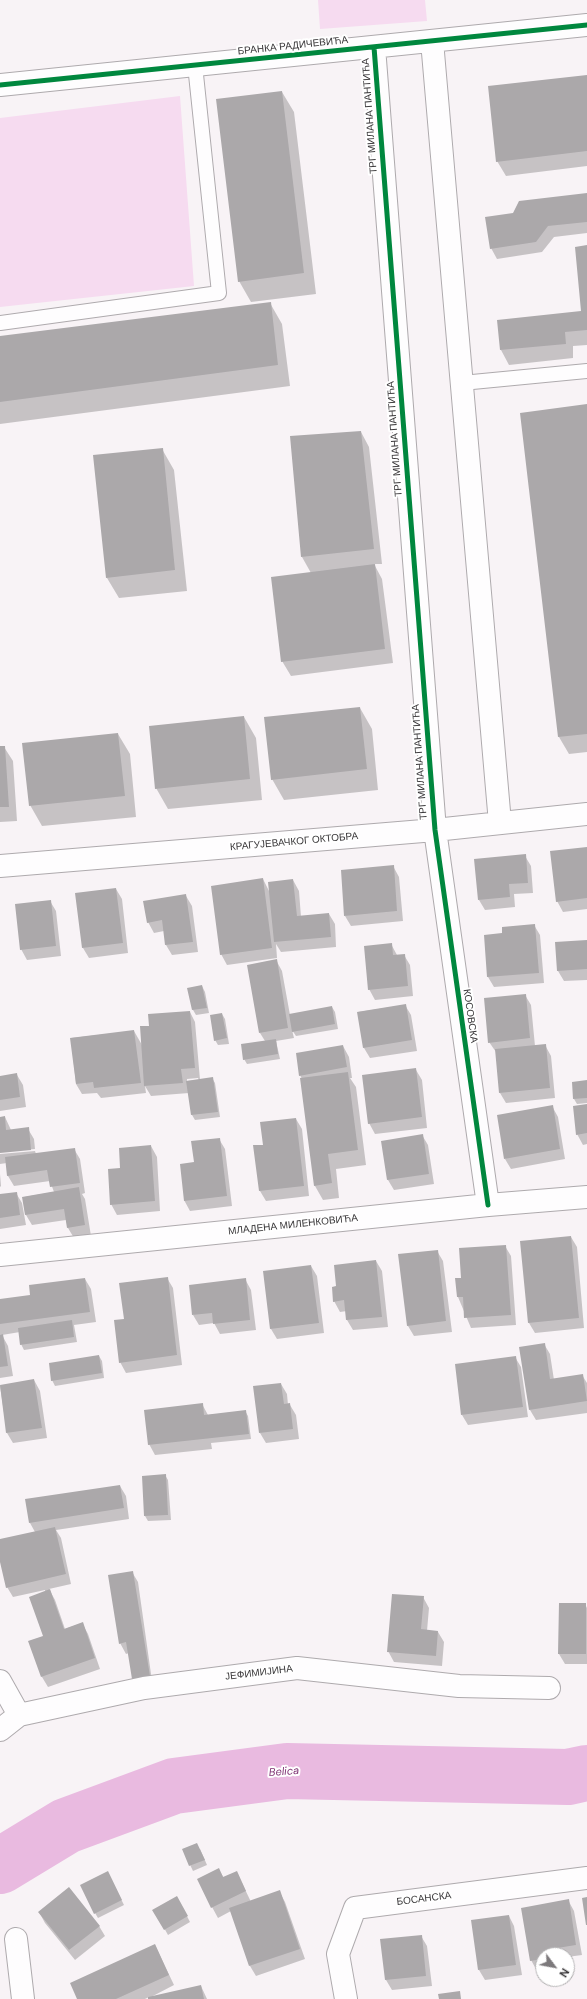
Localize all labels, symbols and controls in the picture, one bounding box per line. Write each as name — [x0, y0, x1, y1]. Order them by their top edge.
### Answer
street label: БРАНКА РАДИЧЕВИЋА — [237, 34, 349, 58]
street label: ТРГ МИЛАНА ПАНТИЋА — [360, 58, 380, 174]
street label: ТРГ МИЛАНА ПАНТИЋА — [385, 381, 405, 497]
street label: ТРГ МИЛАНА ПАНТИЋА — [410, 704, 430, 820]
street label: КРАГУЈЕВАЧКОГ ОКТОБРА — [229, 830, 359, 854]
street label: КОСОВСКА — [460, 988, 480, 1044]
street label: МЛАДЕНА МИЛЕНКОВИЋА — [228, 1212, 358, 1238]
street label: ЈЕФИМИЈИНА — [224, 1663, 294, 1683]
water label: Belica — [268, 1764, 300, 1780]
street label: БОСАНСКА — [396, 1890, 452, 1908]
north arrow — [535, 1947, 575, 1987]
text: N — [556, 1966, 572, 1980]

